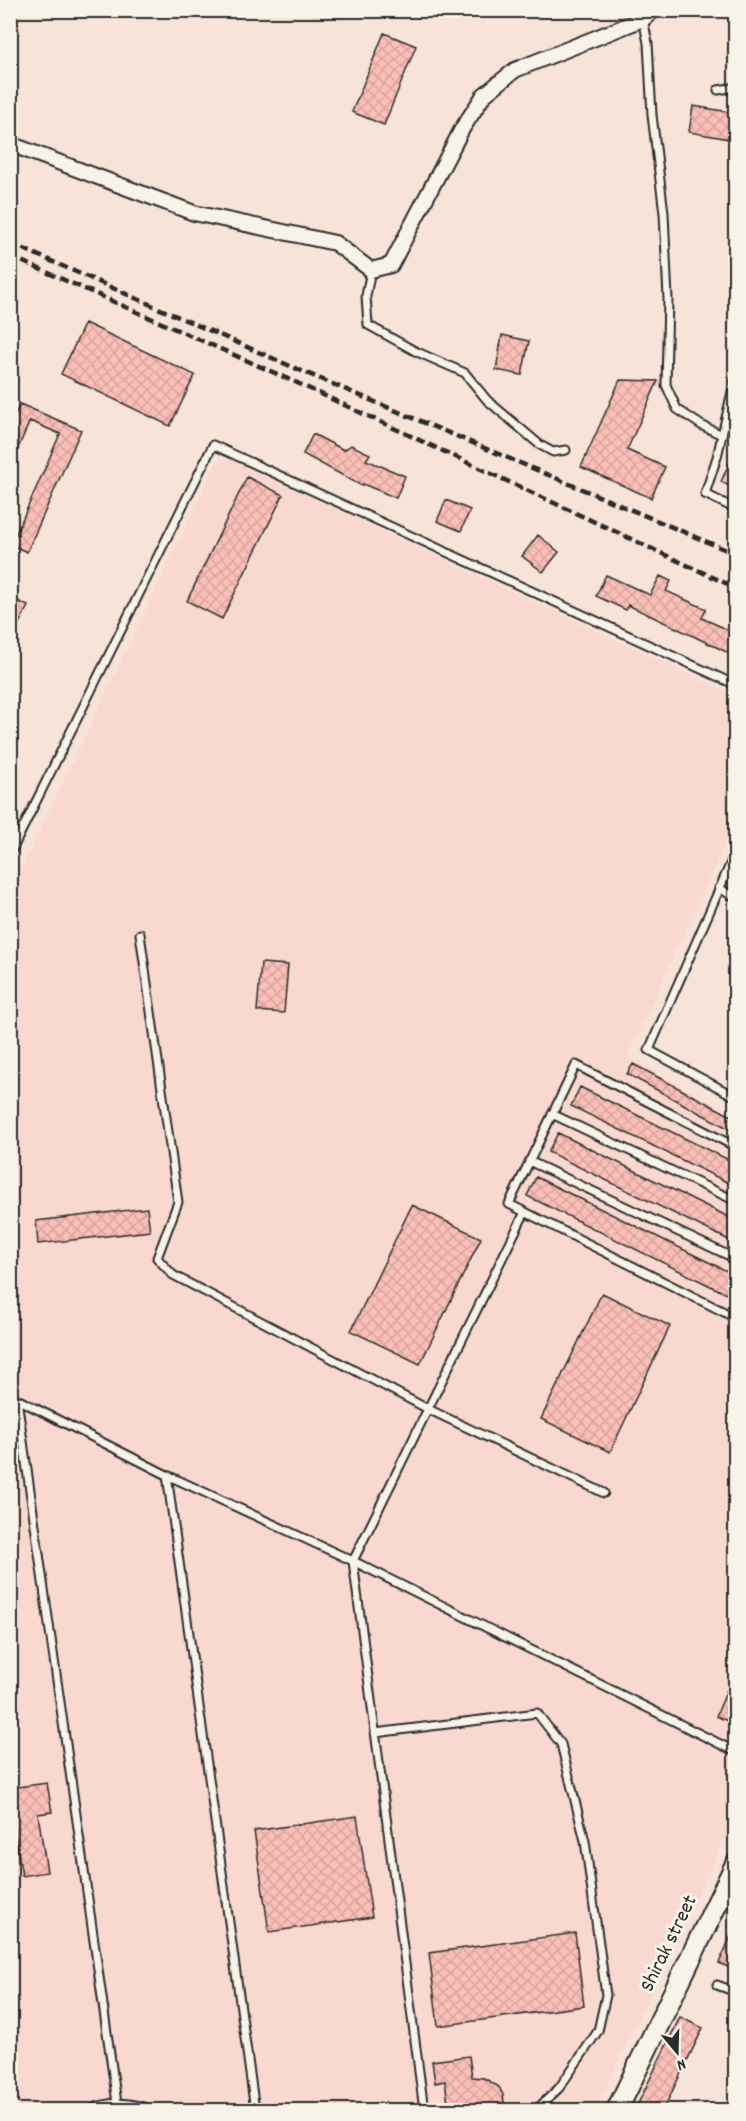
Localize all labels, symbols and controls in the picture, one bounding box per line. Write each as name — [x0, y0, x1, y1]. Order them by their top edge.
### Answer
street label: Shirak street — [634, 1890, 706, 1997]
north arrow — [647, 2022, 707, 2082]
text: N — [673, 2052, 689, 2076]

